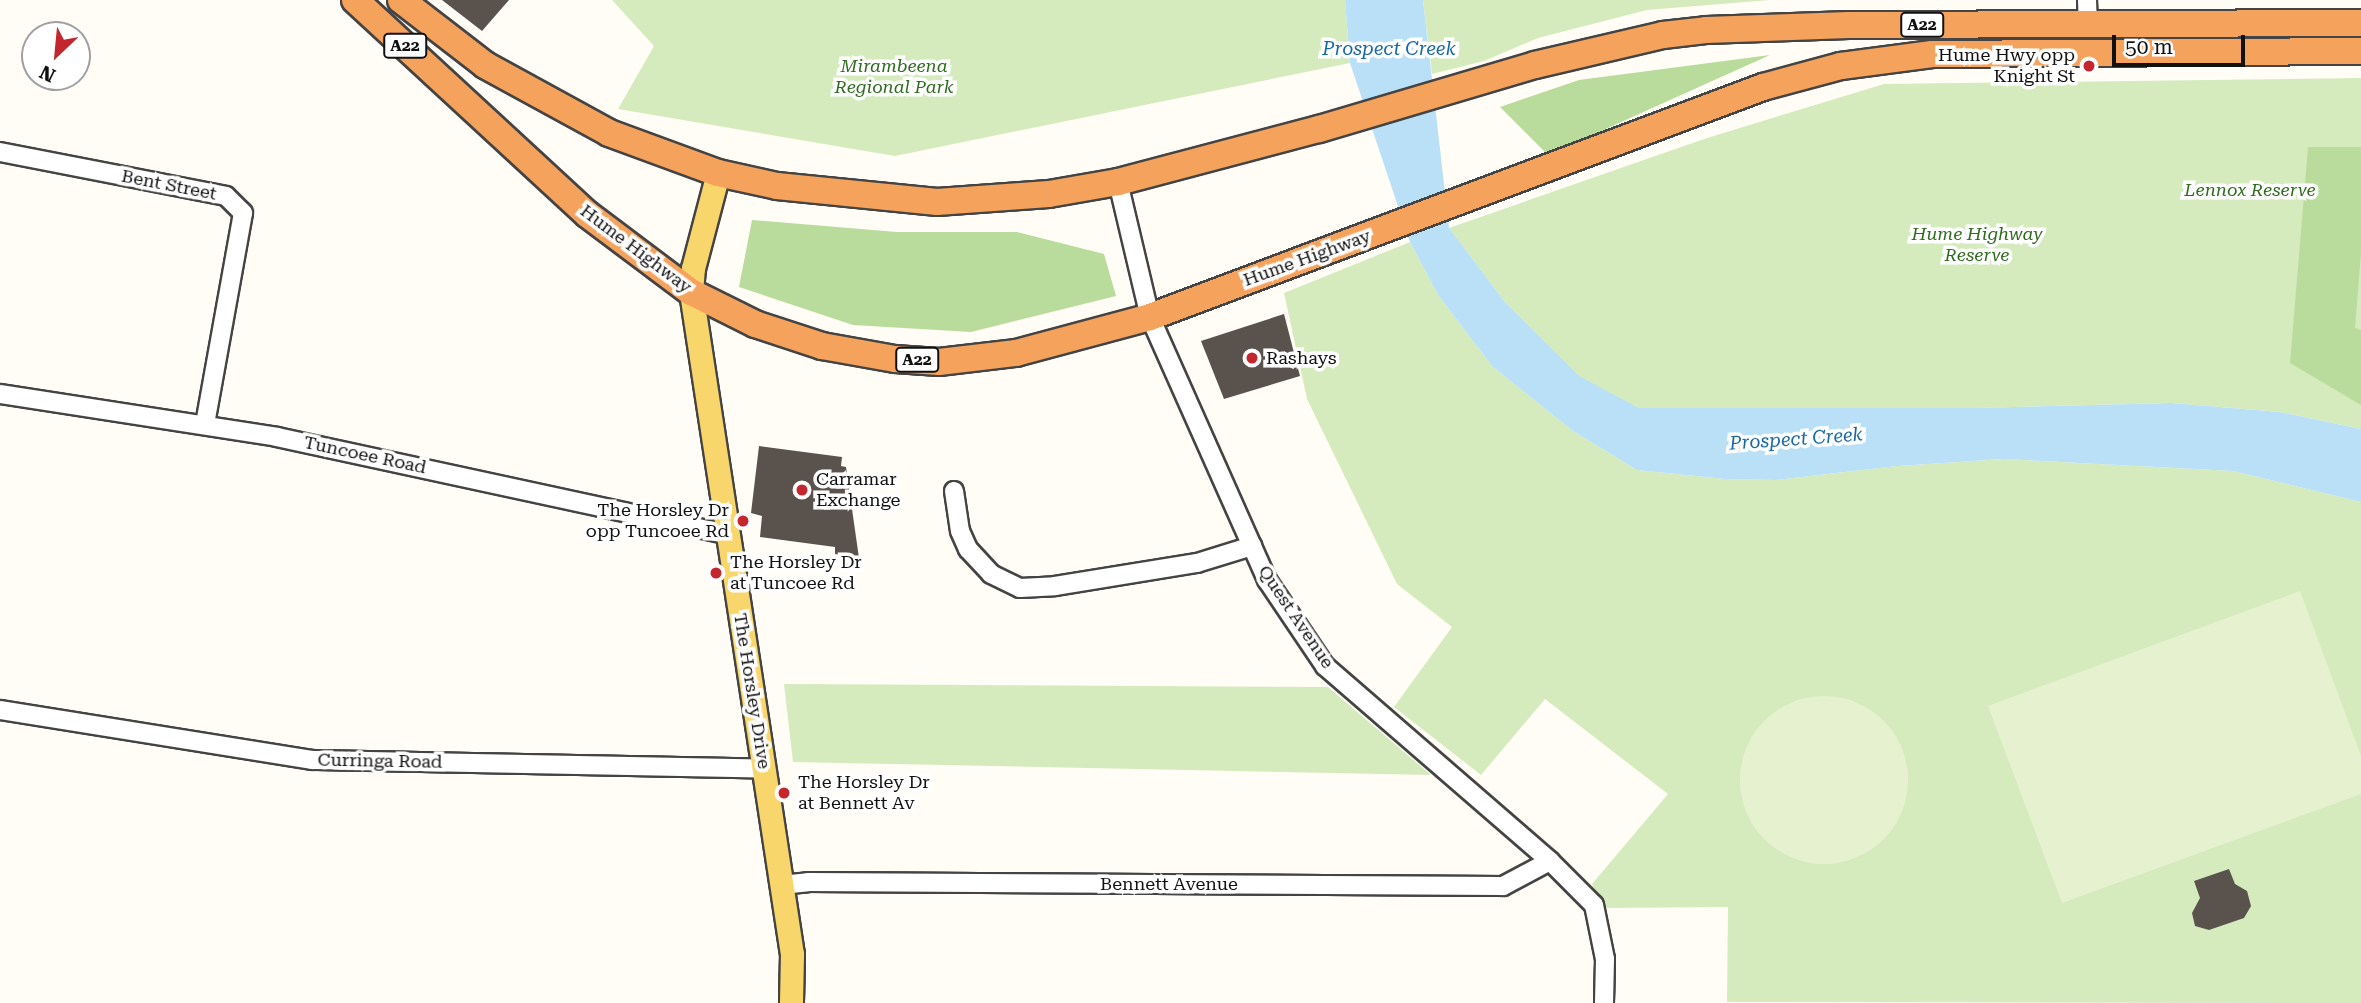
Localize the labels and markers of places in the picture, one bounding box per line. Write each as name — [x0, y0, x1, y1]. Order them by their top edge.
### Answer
place label: Hume Hwy opp Knight St — [1938, 45, 2075, 88]
marker: Hume Hwy opp Knight St — [2081, 58, 2097, 74]
place label: Rashays — [1266, 347, 1337, 369]
marker: Rashays — [1244, 350, 1260, 366]
place label: Carramar Exchange — [816, 469, 900, 512]
marker: Carramar Exchange — [794, 482, 810, 498]
place label: The Horsley Dr opp Tuncoee Rd — [586, 500, 729, 542]
marker: The Horsley Dr opp Tuncoee Rd — [735, 513, 751, 529]
place label: The Horsley Dr at Tuncoee Rd — [730, 552, 862, 594]
marker: The Horsley Dr at Tuncoee Rd — [708, 565, 724, 581]
place label: The Horsley Dr at Bennett Av — [798, 772, 930, 814]
marker: The Horsley Dr at Bennett Av — [776, 785, 792, 801]

